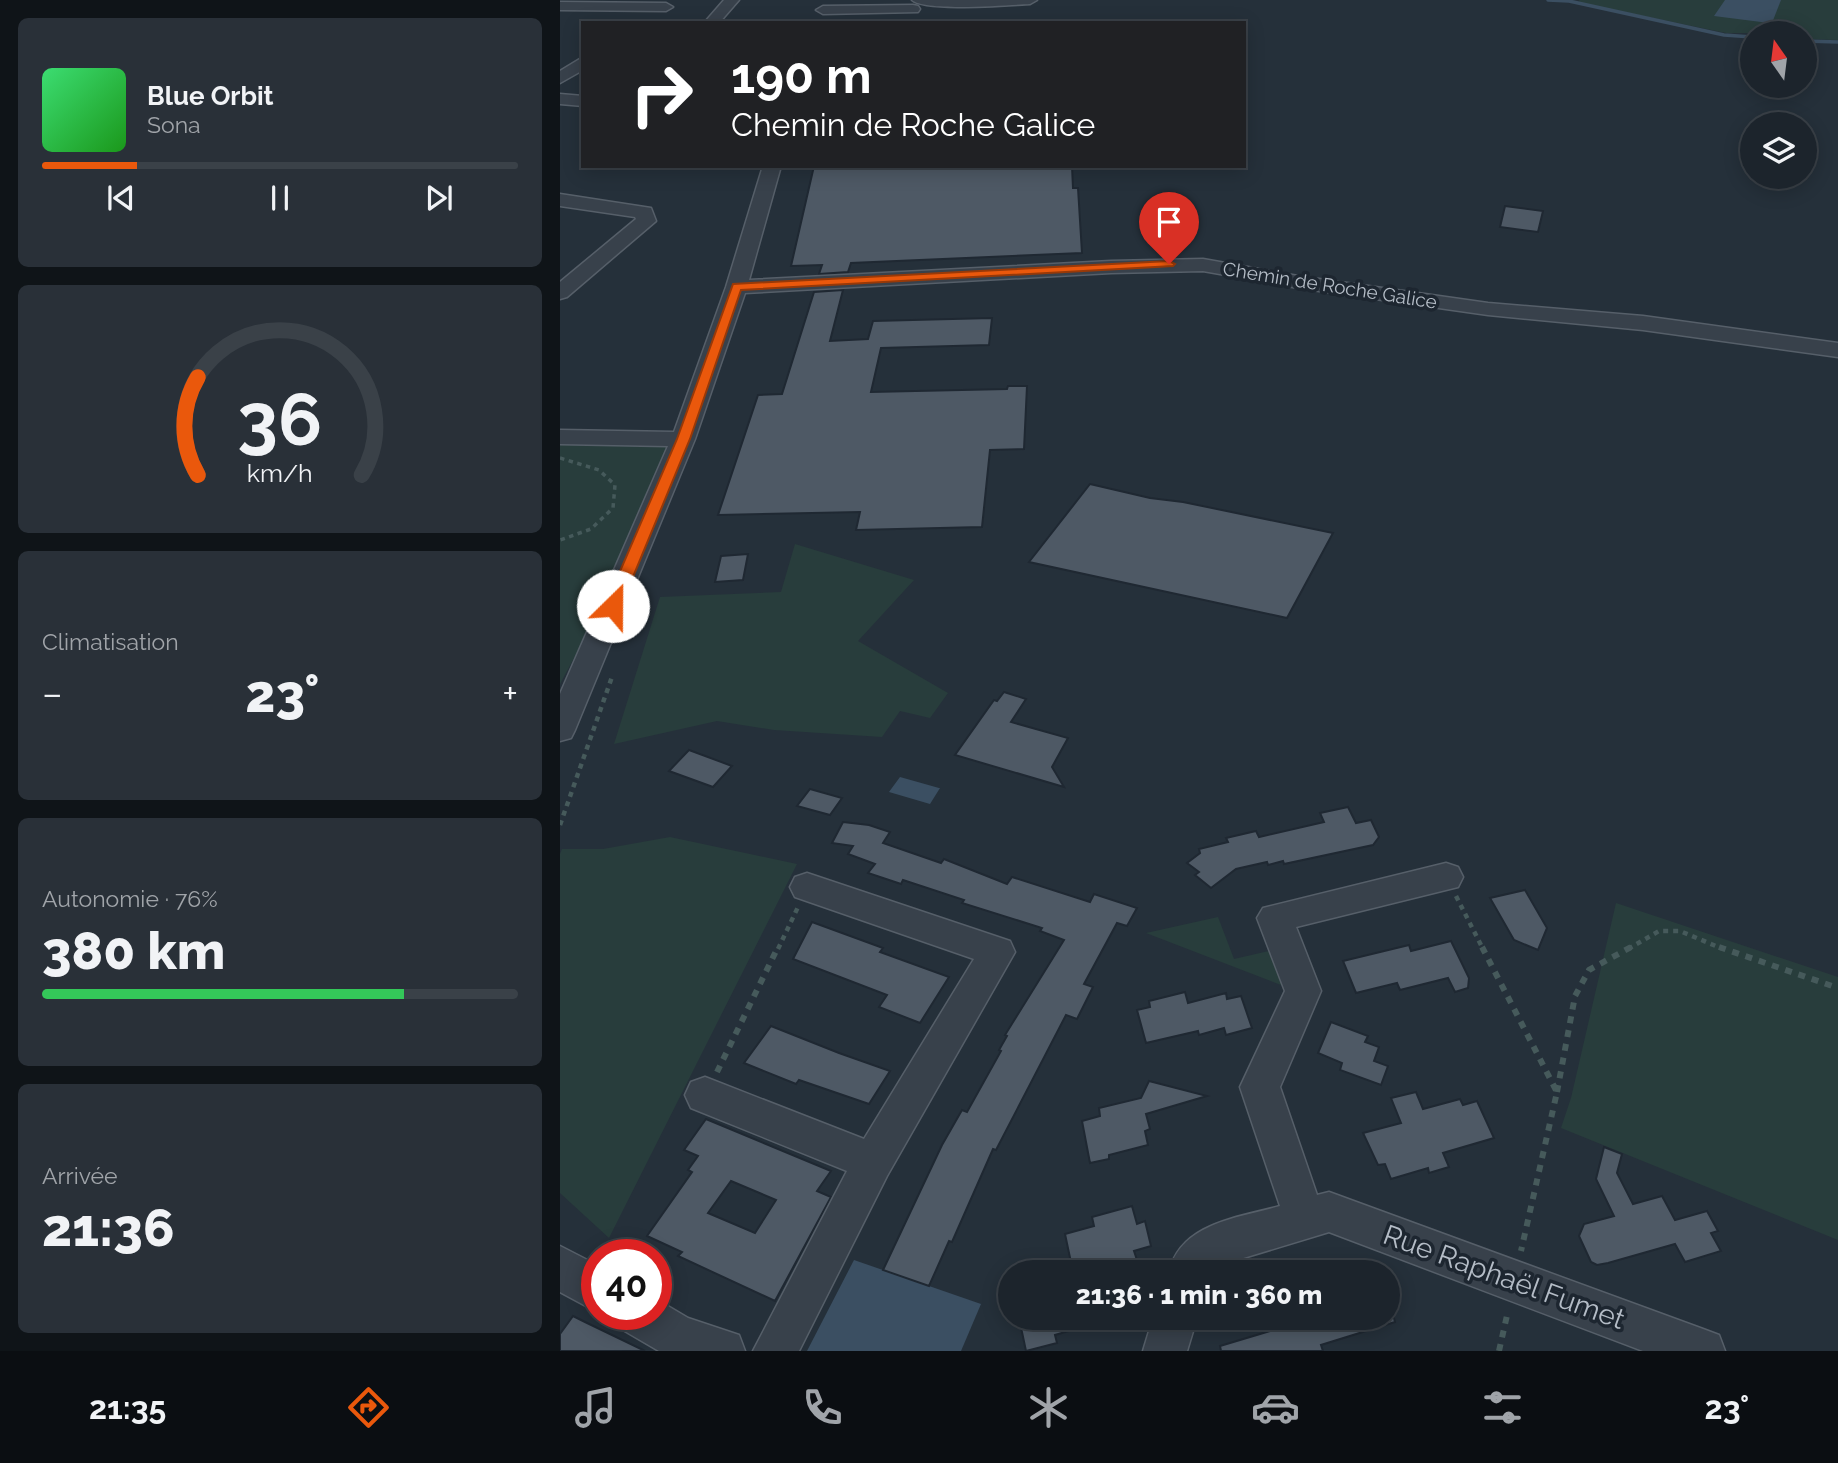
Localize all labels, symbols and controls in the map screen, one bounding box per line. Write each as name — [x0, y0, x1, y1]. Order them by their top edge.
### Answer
north arrow — [1740, 21, 1816, 98]
map controls — [1740, 21, 1817, 189]
text: 190 m — [731, 47, 872, 104]
icon: right — [616, 49, 707, 140]
text: Blue Orbit — [147, 81, 274, 111]
text: Chemin de Roche Galice — [731, 106, 1095, 143]
text: Sona — [147, 111, 201, 138]
button: layers — [1740, 112, 1817, 189]
icon: previous — [102, 179, 140, 217]
icon: pause — [261, 179, 299, 217]
icon: next — [420, 179, 458, 217]
pin — [1139, 192, 1199, 264]
icon: arrive — [1150, 203, 1188, 241]
street label: Chemin de Roche Galice — [1221, 257, 1439, 313]
text: 36 — [238, 377, 322, 462]
text: km/h — [247, 458, 313, 488]
position arrow — [576, 569, 650, 643]
text: Climatisation — [42, 628, 179, 655]
text: 23° — [245, 663, 319, 724]
text: − — [42, 671, 62, 716]
text: + — [502, 671, 518, 716]
text: Autonomie · 76% — [42, 885, 218, 912]
text: 380 km — [42, 920, 225, 981]
text: Arrivée — [42, 1162, 118, 1189]
text: 21:36 — [42, 1197, 175, 1258]
street label: Rue Raphaël Fumet — [1379, 1218, 1630, 1336]
speed limit sign: 40 — [581, 1239, 672, 1330]
text: 21:36 · 1 min · 360 m — [1076, 1280, 1322, 1310]
icon: directions — [344, 1383, 393, 1432]
icon: music — [571, 1383, 620, 1432]
icon: phone — [798, 1383, 847, 1432]
icon: climate — [1024, 1383, 1073, 1432]
icon: car — [1251, 1383, 1300, 1432]
icon: filters — [1478, 1383, 1527, 1432]
text: 21:35 — [89, 1389, 166, 1426]
text: 23° — [1705, 1389, 1749, 1426]

